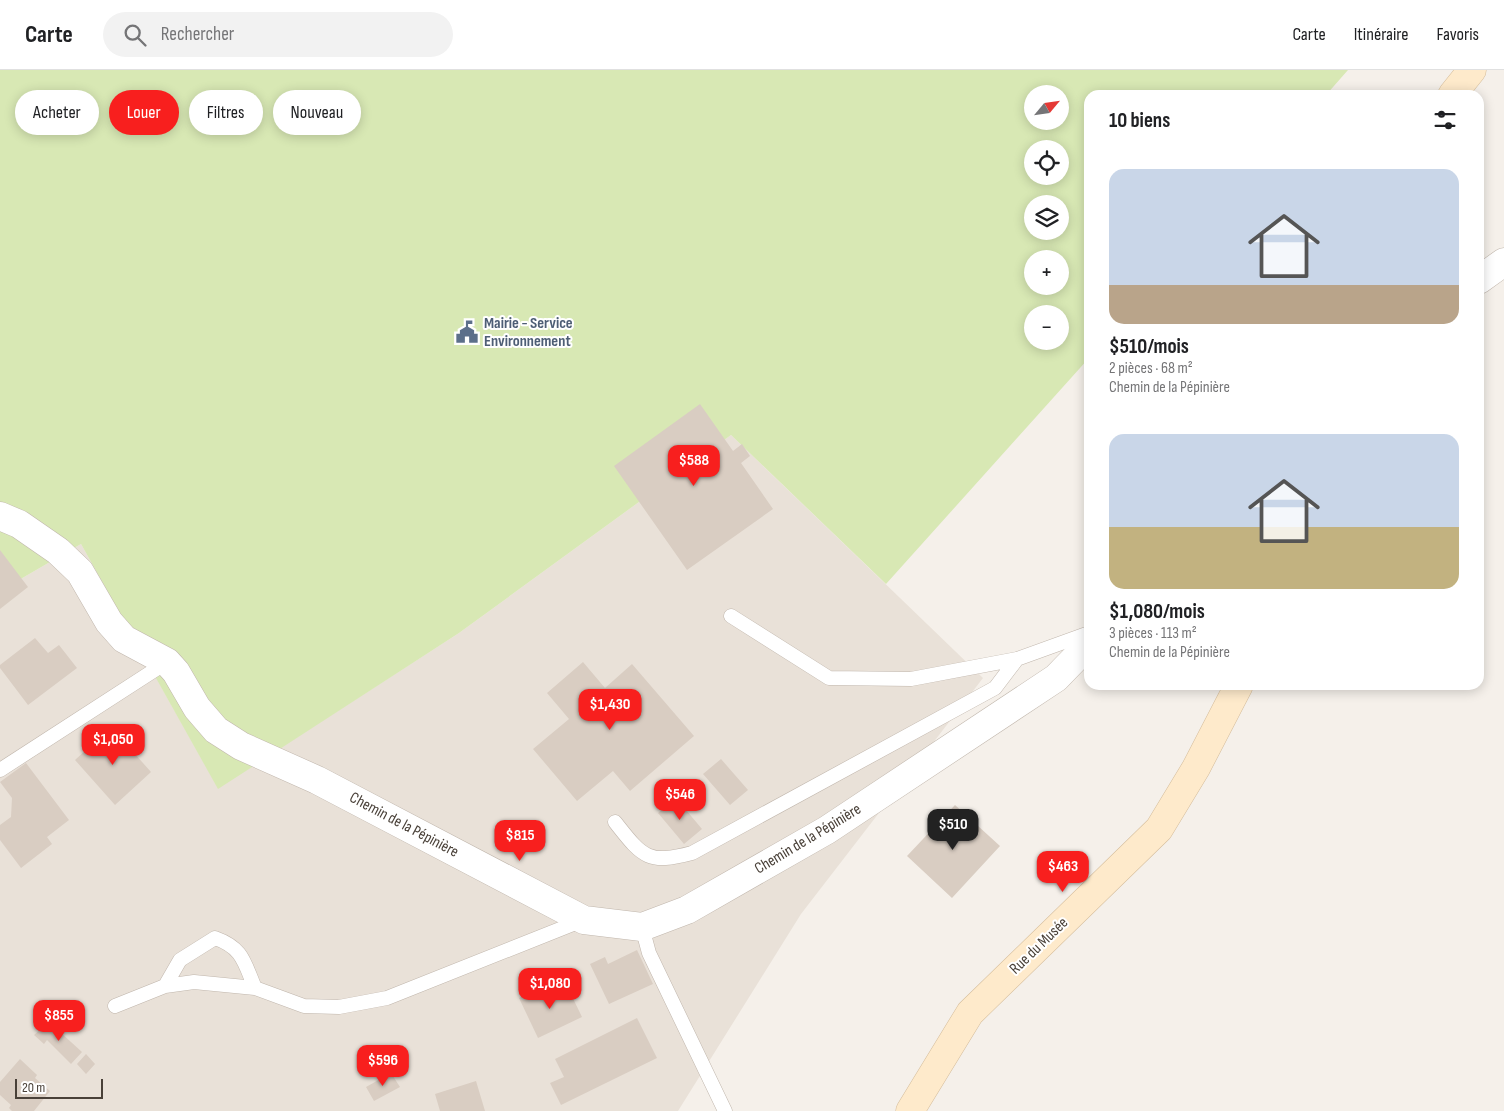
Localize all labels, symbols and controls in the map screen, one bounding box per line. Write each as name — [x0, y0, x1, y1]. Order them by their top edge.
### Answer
search box — [103, 12, 453, 57]
text: Carte — [25, 20, 73, 49]
icon: search — [121, 21, 149, 49]
text: Rechercher — [161, 23, 234, 46]
text: Carte — [1292, 24, 1326, 45]
text: Itinéraire — [1354, 24, 1408, 45]
text: Favoris — [1436, 24, 1479, 45]
north arrow — [1024, 85, 1069, 130]
map controls — [1024, 85, 1069, 350]
chip: Acheter — [15, 90, 99, 135]
chip: Louer — [109, 90, 179, 135]
chip: Filtres — [189, 90, 263, 135]
chip: Nouveau — [273, 90, 361, 135]
icon: filters — [1431, 106, 1459, 134]
text: 10 biens — [1109, 108, 1170, 133]
button: locate — [1024, 140, 1069, 185]
button: layers — [1024, 195, 1069, 240]
icon: home — [1239, 201, 1329, 291]
button: + — [1024, 250, 1069, 295]
button: − — [1024, 305, 1069, 350]
place label: Mairie - Service Environnement — [484, 314, 573, 351]
public building icon: Mairie - Service Environnement — [454, 319, 480, 345]
text: $510/mois — [1109, 334, 1189, 359]
text: 2 pièces · 68 m² — [1109, 359, 1193, 378]
text: Chemin de la Pépinière — [1109, 378, 1230, 397]
pin: $588 — [664, 444, 724, 487]
text: $588 — [679, 451, 709, 470]
icon: home — [1239, 466, 1329, 556]
text: $1,080/mois — [1109, 599, 1205, 624]
text: 3 pièces · 113 m² — [1109, 624, 1197, 643]
text: Chemin de la Pépinière — [1109, 643, 1230, 662]
pin: $1,430 — [569, 688, 651, 731]
text: $1,430 — [590, 695, 630, 714]
pin: $1,050 — [72, 724, 154, 766]
text: $1,050 — [93, 730, 133, 749]
pin: $546 — [650, 778, 710, 821]
text: $546 — [665, 785, 695, 804]
street label: Chemin de la Pépinière — [346, 788, 462, 862]
street label: Chemin de la Pépinière — [751, 800, 865, 878]
pin: $510 — [923, 808, 983, 851]
text: $510 — [938, 815, 968, 834]
pin: $815 — [490, 820, 550, 862]
text: $815 — [505, 826, 535, 845]
pin: $463 — [1033, 850, 1093, 893]
text: $463 — [1048, 857, 1078, 876]
street label: Rue du Musée — [1006, 914, 1072, 978]
pin: $1,080 — [509, 968, 591, 1010]
text: $1,080 — [529, 974, 571, 993]
pin: $855 — [29, 1000, 89, 1042]
text: $855 — [44, 1006, 74, 1025]
pin: $596 — [353, 1044, 413, 1087]
text: $596 — [368, 1051, 398, 1070]
scale bar — [15, 1076, 102, 1099]
text: 20 m — [22, 1079, 45, 1096]

